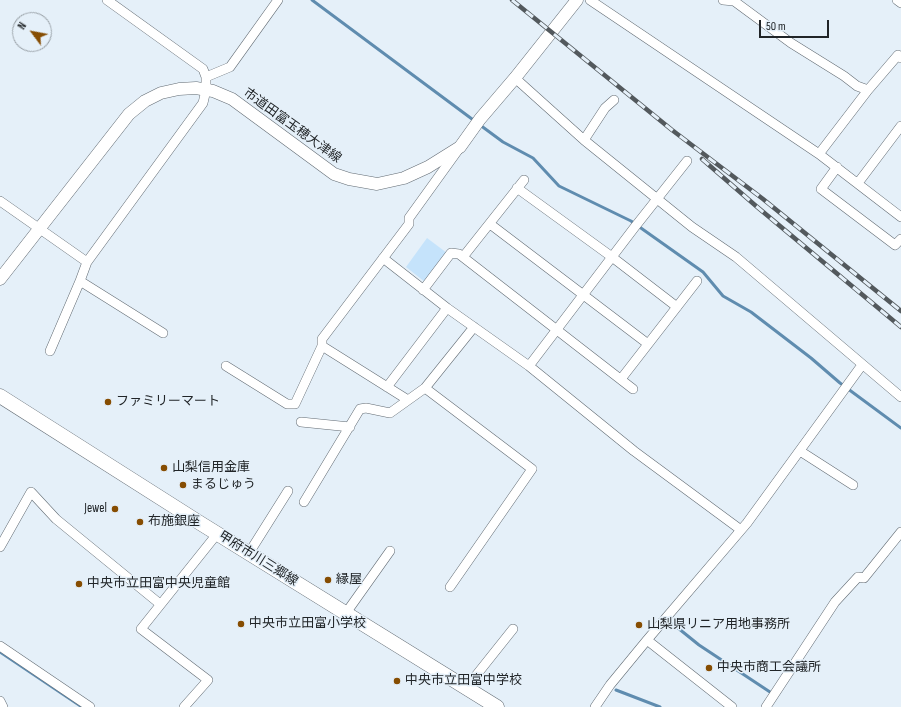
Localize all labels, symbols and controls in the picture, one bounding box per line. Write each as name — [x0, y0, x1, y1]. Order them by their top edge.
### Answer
north arrow — [12, 12, 52, 52]
scale bar — [761, 12, 831, 38]
text: 50 m — [766, 19, 786, 34]
text: N — [15, 20, 29, 32]
street label: 市道田富玉穂大津線 — [240, 85, 344, 167]
place label: ファミリーマート — [116, 394, 220, 410]
marker: ファミリーマート — [103, 397, 113, 407]
place label: 山梨信用金庫 — [172, 460, 250, 476]
marker: 山梨信用金庫 — [159, 463, 169, 473]
place label: まるじゅう — [191, 477, 256, 493]
marker: まるじゅう — [178, 480, 188, 490]
place label: Jewel — [84, 501, 107, 517]
marker: Jewel — [110, 504, 120, 514]
place label: 布施銀座 — [148, 514, 200, 530]
marker: 布施銀座 — [135, 517, 145, 527]
street label: 甲府市川三郷線 — [215, 528, 301, 590]
place label: 縁屋 — [336, 572, 362, 588]
marker: 縁屋 — [323, 575, 333, 585]
place label: 中央市立田富中央児童館 — [87, 576, 230, 592]
marker: 中央市立田富中央児童館 — [74, 579, 84, 589]
place label: 中央市立田富小学校 — [249, 616, 366, 632]
place label: 山梨県リニア用地事務所 — [647, 617, 790, 633]
marker: 中央市立田富小学校 — [236, 619, 246, 629]
marker: 山梨県リニア用地事務所 — [634, 620, 644, 630]
place label: 中央市商工会議所 — [717, 660, 821, 676]
marker: 中央市商工会議所 — [704, 663, 714, 673]
place label: 中央市立田富中学校 — [405, 673, 522, 689]
marker: 中央市立田富中学校 — [392, 676, 402, 686]

